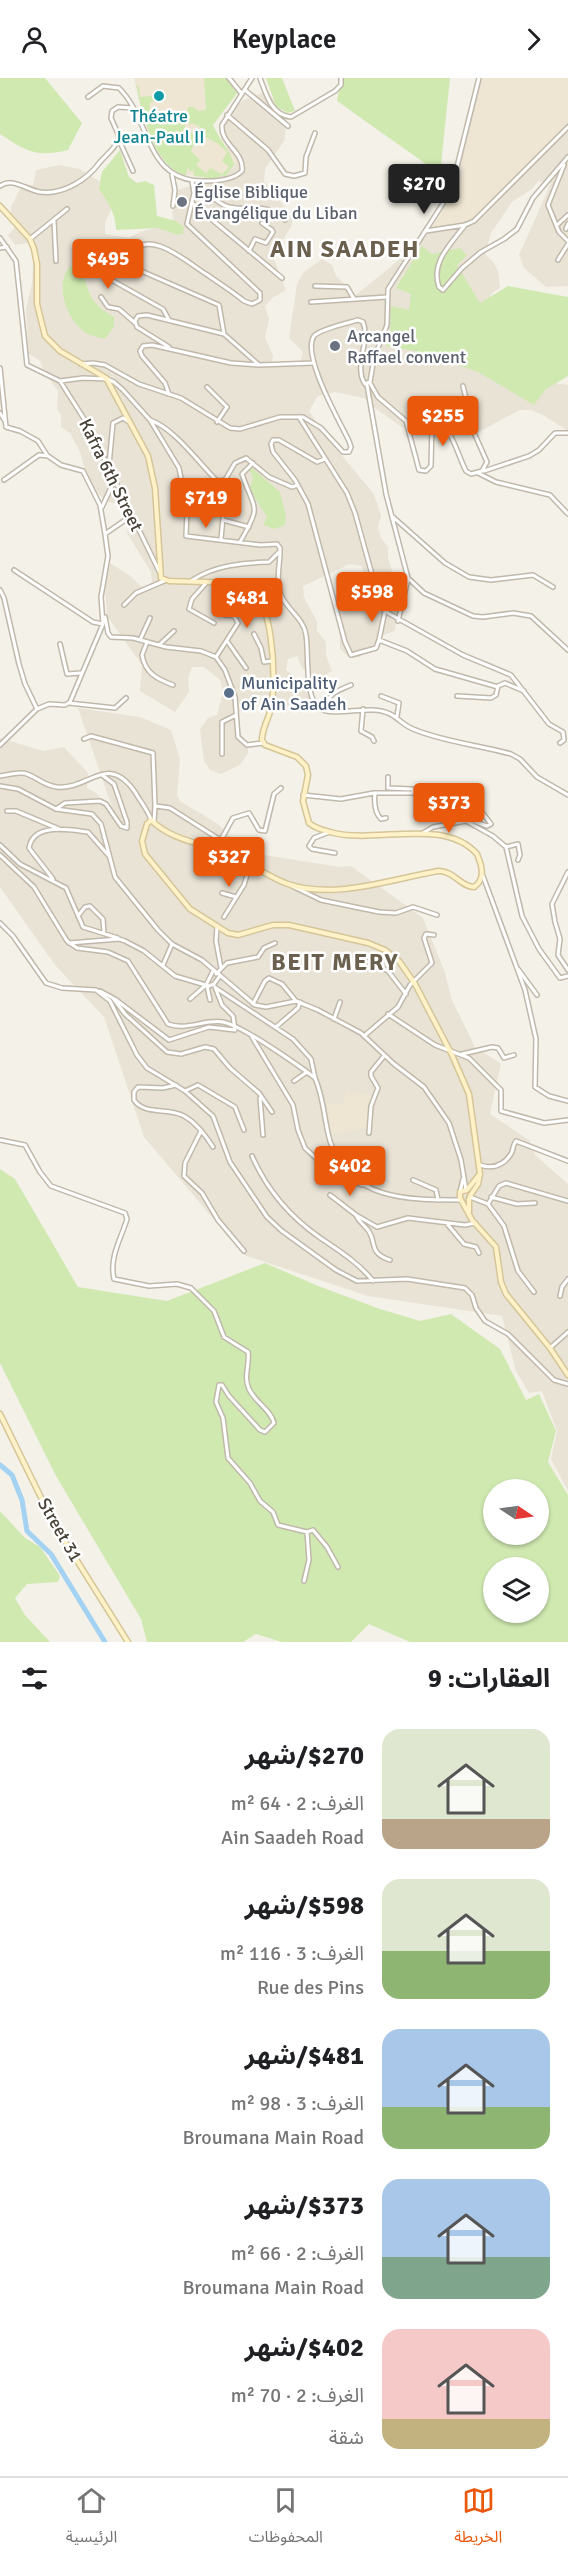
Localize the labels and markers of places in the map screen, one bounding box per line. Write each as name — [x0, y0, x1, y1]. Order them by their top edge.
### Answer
marker: Théatre Jean-Paul II — [152, 89, 166, 103]
place label: Théatre Jean-Paul II — [114, 105, 204, 148]
pin: $270 — [388, 164, 460, 215]
place label: Église Biblique Évangélique du Liban — [194, 181, 358, 224]
marker: Église Biblique Évangélique du Liban — [175, 195, 189, 209]
pin: $495 — [72, 239, 144, 290]
place label: Arcangel Raffael convent — [347, 325, 466, 368]
marker: Arcangel Raffael convent — [328, 339, 342, 353]
pin: $255 — [407, 396, 479, 447]
pin: $719 — [170, 478, 242, 529]
pin: $598 — [336, 572, 408, 623]
pin: $481 — [211, 578, 283, 629]
place label: Municipality of Ain Saadeh — [241, 672, 346, 715]
marker: Municipality of Ain Saadeh — [222, 686, 236, 700]
pin: $373 — [413, 783, 485, 834]
pin: $327 — [193, 837, 265, 888]
pin: $402 — [314, 1146, 386, 1197]

